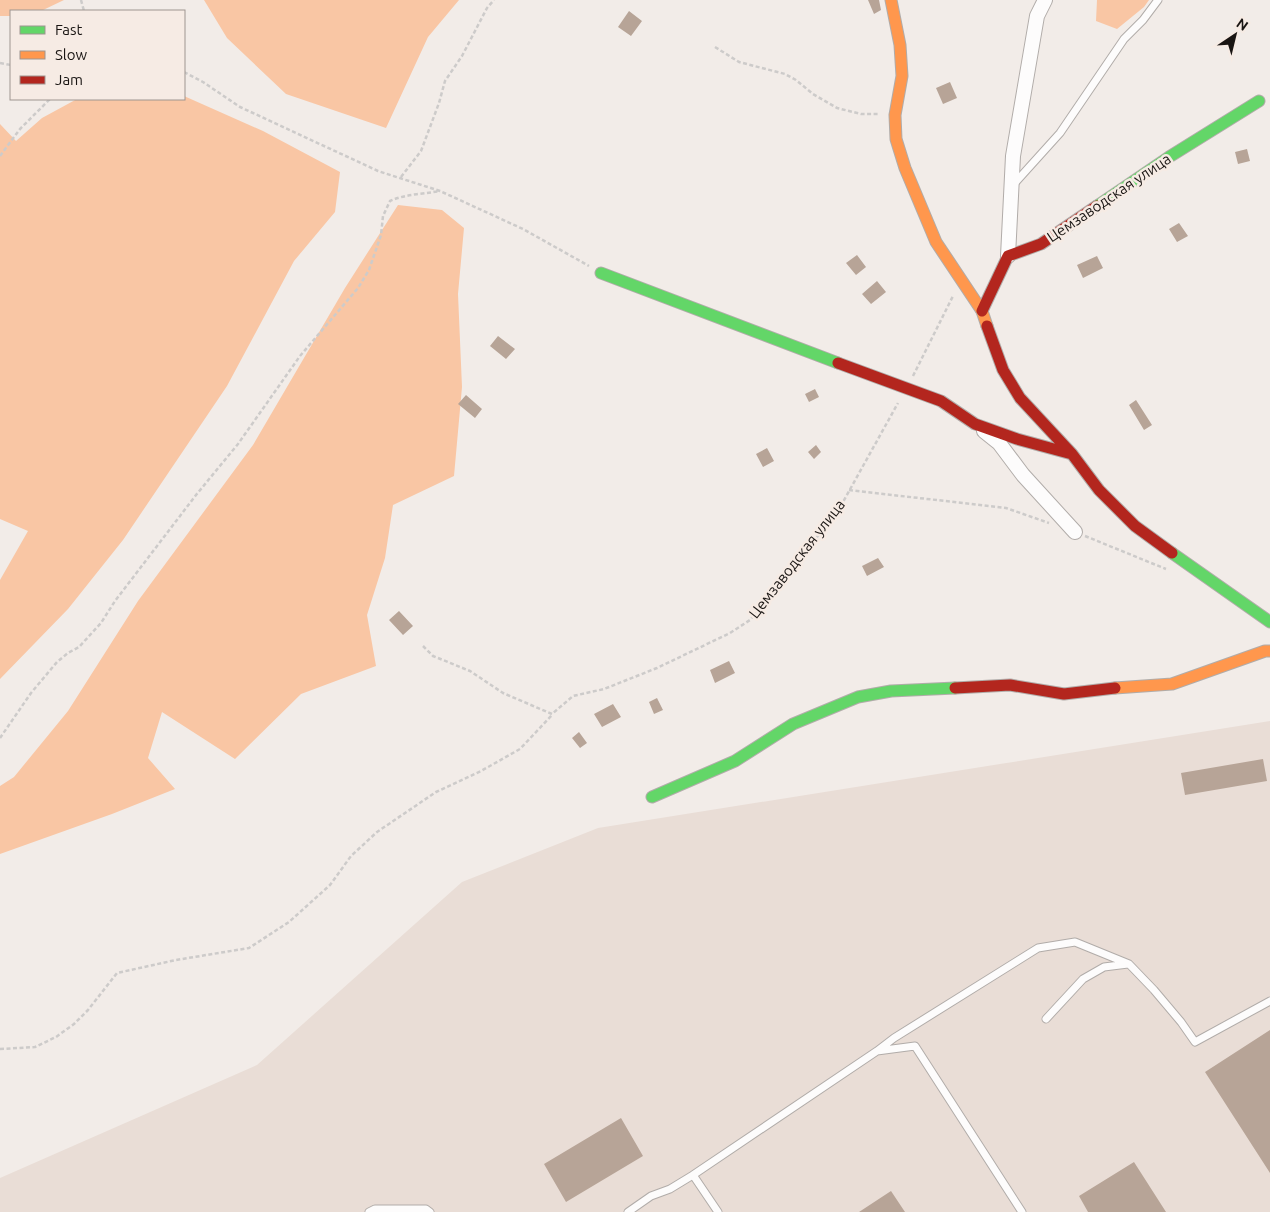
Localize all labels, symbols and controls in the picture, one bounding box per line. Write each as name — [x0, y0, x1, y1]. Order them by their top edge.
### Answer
legend — [10, 10, 185, 100]
north arrow — [1210, 10, 1260, 60]
text: N — [1234, 15, 1251, 34]
text: Fast — [55, 21, 83, 38]
text: Slow — [55, 46, 88, 63]
text: Jam — [55, 71, 83, 88]
street label: Цемзаводская улица — [1044, 150, 1174, 245]
street label: Цемзаводская улица — [745, 496, 848, 621]

